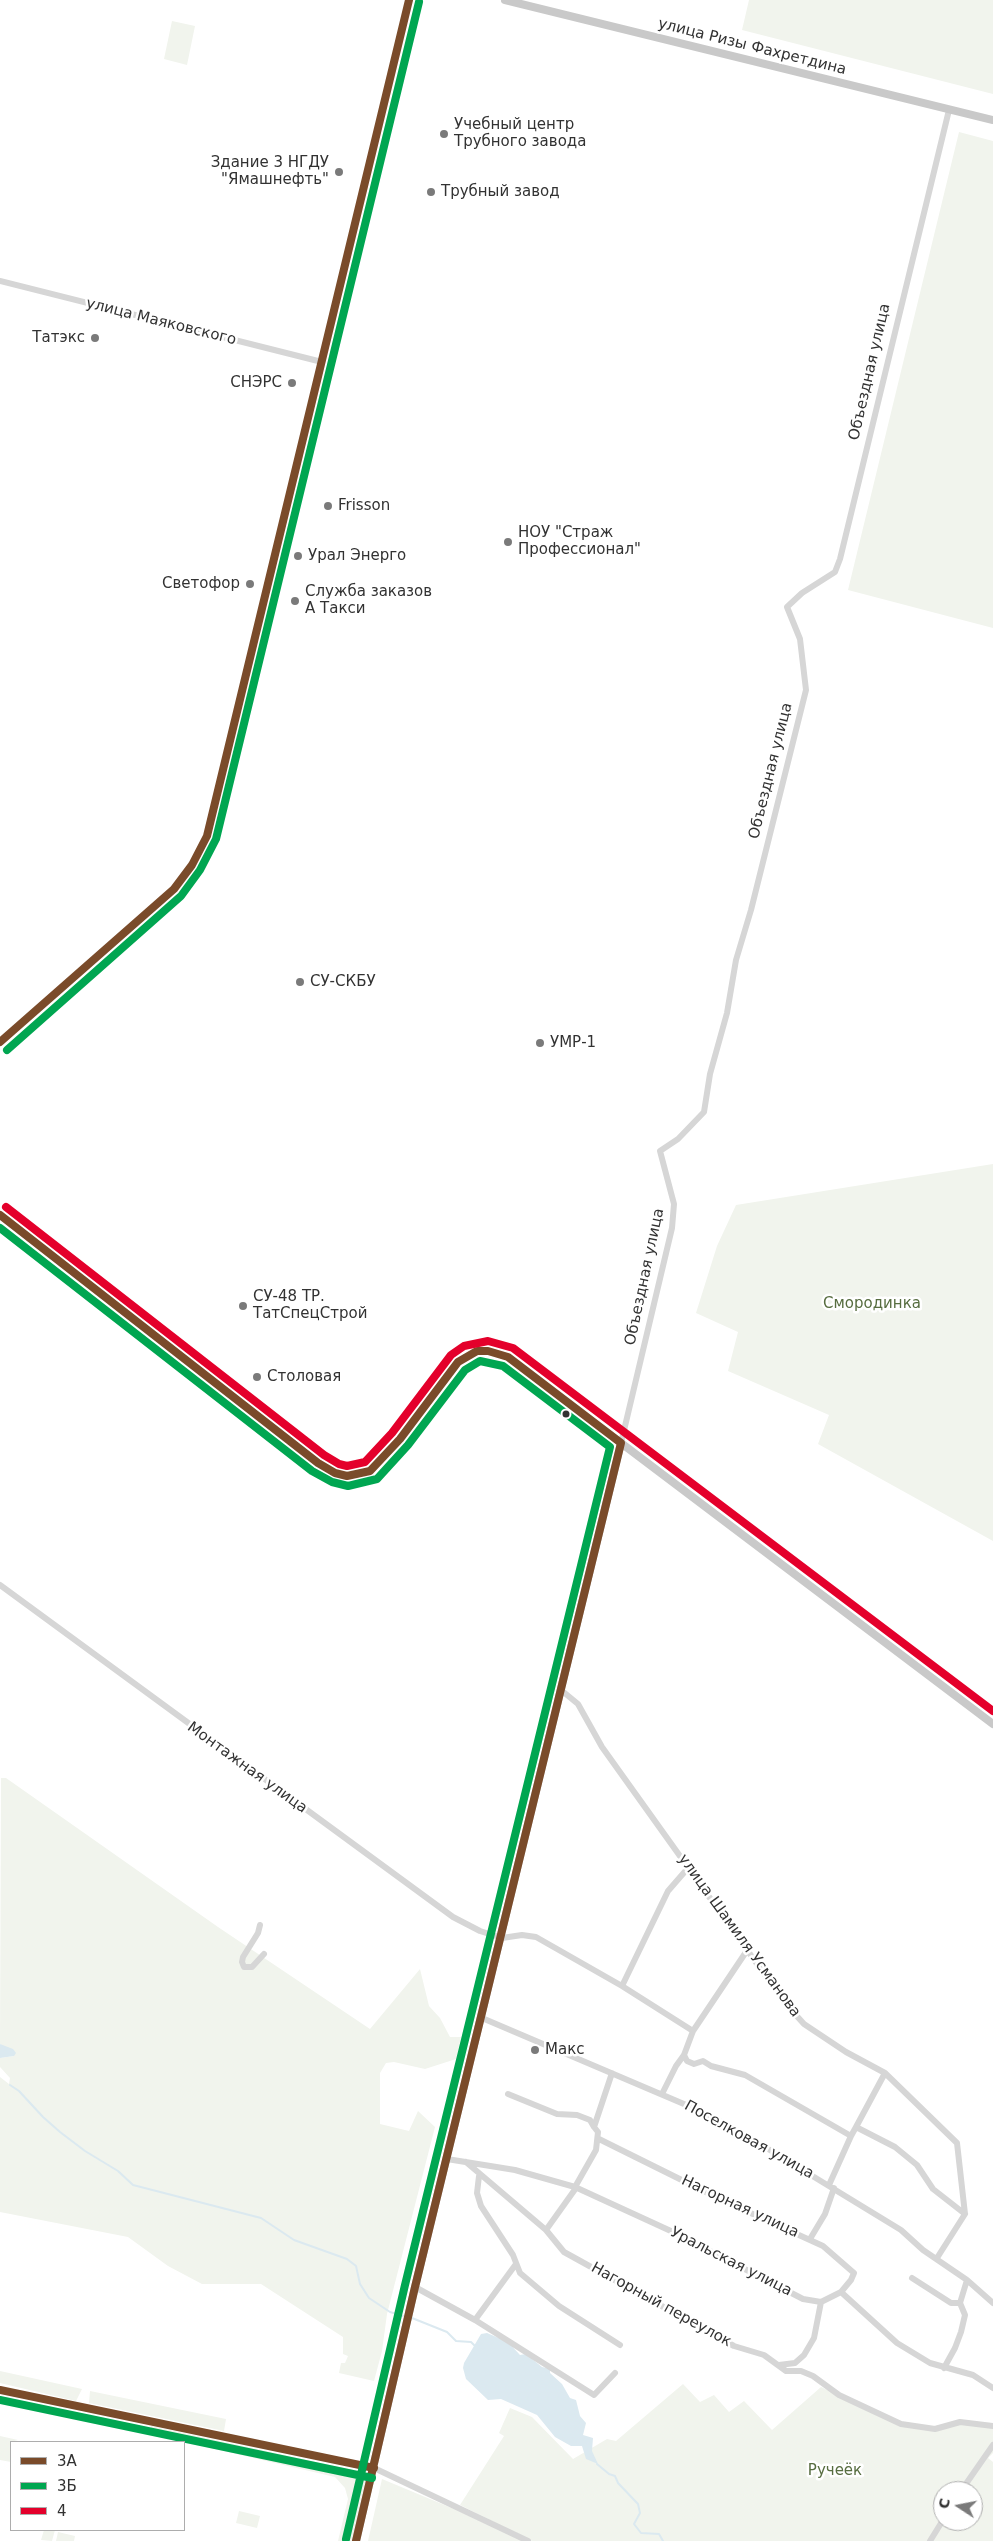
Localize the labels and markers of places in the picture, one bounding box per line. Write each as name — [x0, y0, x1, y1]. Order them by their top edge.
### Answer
place label: Учебный центр Трубного завода — [454, 116, 586, 151]
marker: Учебный центр Трубного завода — [438, 128, 450, 140]
place label: Здание 3 НГДУ "Ямашнефть" — [211, 154, 329, 189]
marker: Здание 3 НГДУ "Ямашнефть" — [333, 166, 345, 178]
place label: Трубный завод — [441, 183, 560, 201]
marker: Трубный завод — [425, 186, 437, 198]
place label: Татэкс — [32, 329, 85, 347]
marker: Татэкс — [89, 332, 101, 344]
place label: СНЭРС — [230, 374, 282, 392]
marker: СНЭРС — [286, 377, 298, 389]
place label: Frisson — [338, 497, 390, 515]
marker: Frisson — [322, 500, 334, 512]
place label: НОУ "Страж Профессионал" — [518, 524, 641, 559]
marker: НОУ "Страж Профессионал" — [502, 536, 514, 548]
place label: Урал Энерго — [308, 547, 406, 565]
marker: Урал Энерго — [292, 550, 304, 562]
place label: Светофор — [162, 575, 240, 593]
marker: Светофор — [244, 578, 256, 590]
place label: Служба заказов А Такси — [305, 583, 432, 618]
marker: Служба заказов А Такси — [289, 595, 301, 607]
place label: СУ-СКБУ — [310, 973, 376, 991]
marker: СУ-СКБУ — [294, 976, 306, 988]
place label: УМР-1 — [550, 1034, 596, 1052]
marker: УМР-1 — [534, 1037, 546, 1049]
place label: СУ-48 ТР. ТатСпецСтрой — [253, 1288, 367, 1323]
marker: СУ-48 ТР. ТатСпецСтрой — [237, 1300, 249, 1312]
place label: Столовая — [267, 1368, 341, 1386]
marker: Столовая — [251, 1371, 263, 1383]
unlabelled marker — [561, 1409, 571, 1419]
place label: Макс — [545, 2041, 584, 2059]
marker: Макс — [529, 2044, 541, 2056]

